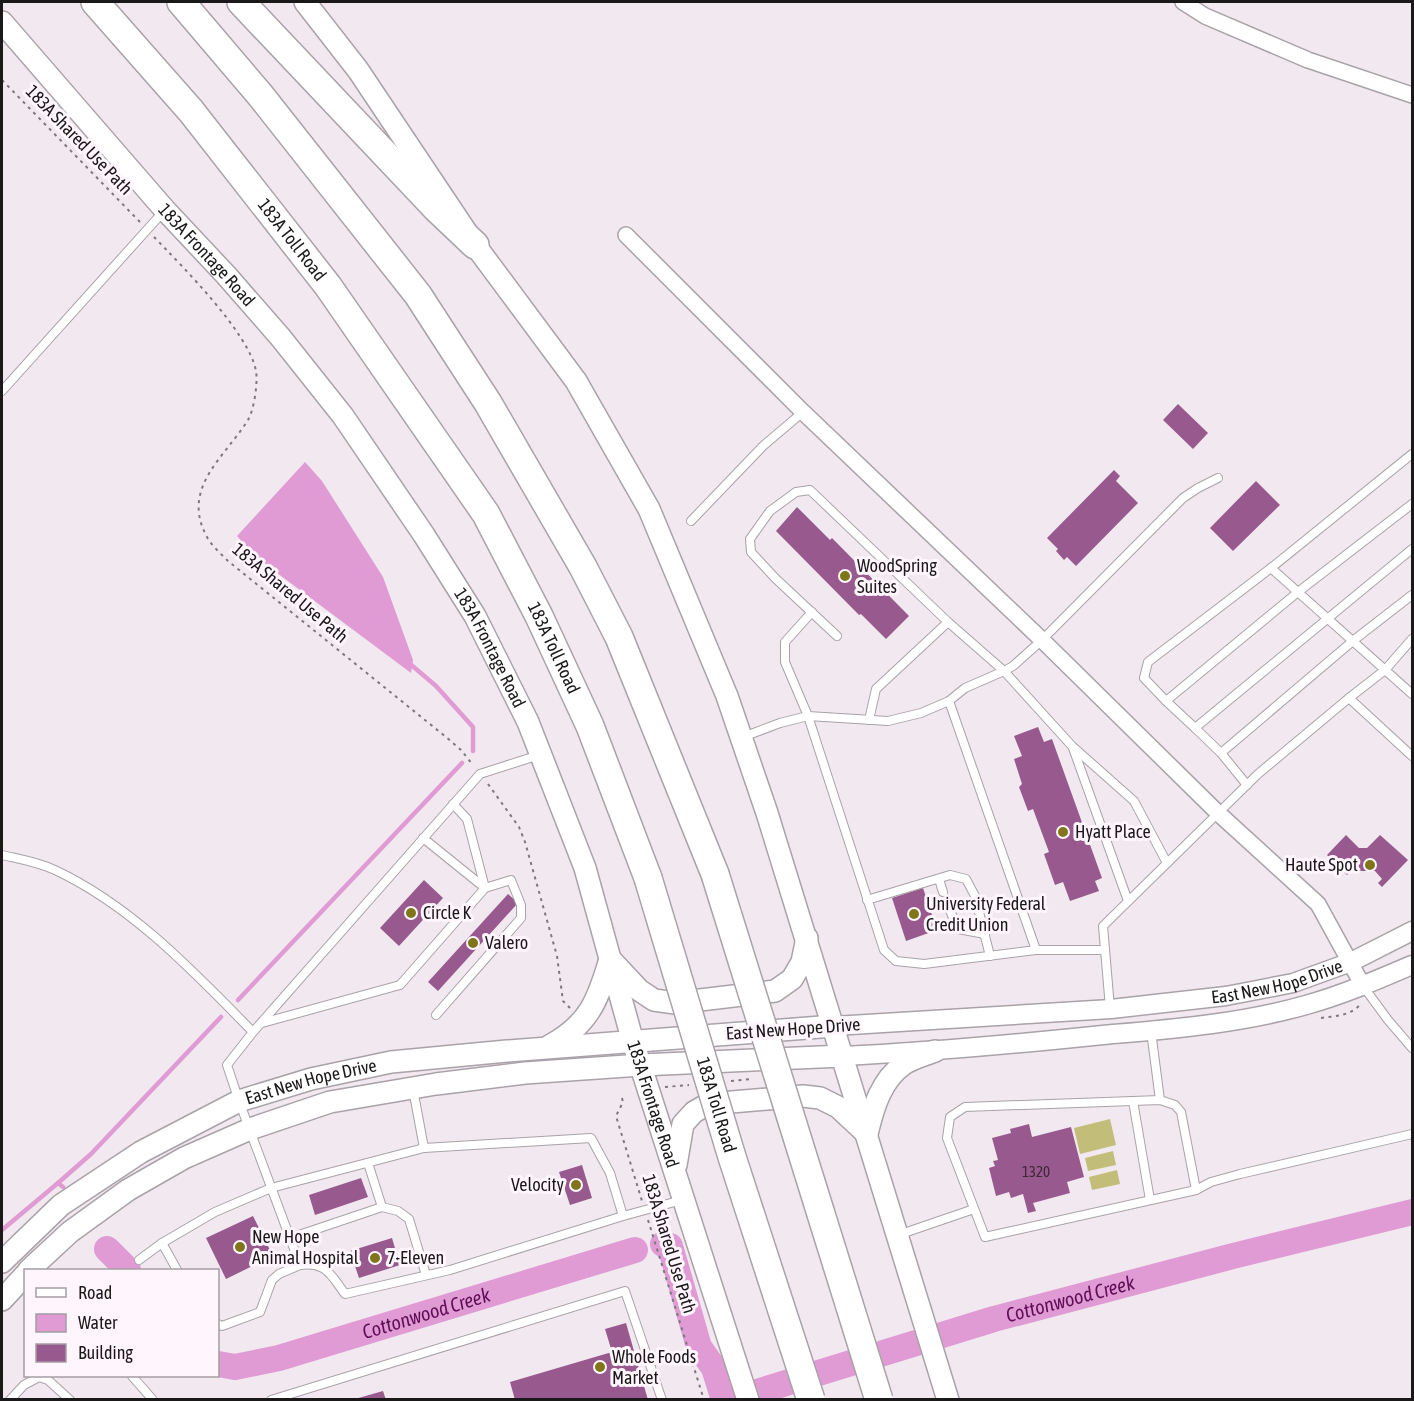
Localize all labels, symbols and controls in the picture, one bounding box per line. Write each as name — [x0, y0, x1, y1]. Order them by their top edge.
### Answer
street label: 183A Shared Use Path — [22, 81, 137, 199]
street label: 183A Toll Road — [254, 194, 331, 285]
street label: 183A Frontage Road — [154, 199, 259, 310]
street label: 183A Shared Use Path — [228, 538, 352, 647]
place label: WoodSpring Suites — [857, 555, 937, 597]
marker: WoodSpring Suites — [838, 569, 852, 583]
street label: 183A Frontage Road — [450, 584, 530, 711]
street label: 183A Toll Road — [524, 598, 584, 697]
place label: Hyatt Place — [1075, 821, 1151, 842]
marker: Hyatt Place — [1056, 825, 1070, 839]
place label: Haute Spot — [1285, 854, 1358, 875]
marker: Haute Spot — [1363, 858, 1377, 872]
place label: University Federal Credit Union — [926, 893, 1046, 935]
place label: Circle K — [423, 902, 471, 923]
marker: Circle K — [404, 906, 418, 920]
marker: University Federal Credit Union — [907, 907, 921, 921]
place label: Valero — [485, 932, 528, 953]
marker: Valero — [466, 936, 480, 950]
street label: East New Hope Drive — [1210, 955, 1345, 1008]
street label: East New Hope Drive — [725, 1013, 861, 1044]
street label: 183A Frontage Road — [623, 1038, 684, 1170]
street label: East New Hope Drive — [242, 1054, 378, 1109]
street label: 183A Toll Road — [693, 1055, 741, 1155]
house number: 1320 — [1022, 1163, 1050, 1180]
street label: 183A Shared Use Path — [638, 1172, 701, 1316]
place label: Velocity — [511, 1174, 564, 1195]
marker: Velocity — [569, 1178, 583, 1192]
place label: New Hope Animal Hospital — [252, 1226, 359, 1268]
marker: New Hope Animal Hospital — [233, 1240, 247, 1254]
place label: 7-Eleven — [387, 1247, 444, 1268]
marker: 7-Eleven — [368, 1251, 382, 1265]
legend — [24, 1269, 219, 1377]
water label: Cottonwood Creek — [1003, 1270, 1137, 1326]
text: Road — [78, 1282, 112, 1303]
water label: Cottonwood Creek — [359, 1283, 493, 1343]
text: Water — [78, 1312, 118, 1333]
text: Building — [78, 1342, 133, 1363]
place label: Whole Foods Market — [612, 1346, 696, 1388]
marker: Whole Foods Market — [593, 1360, 607, 1374]

